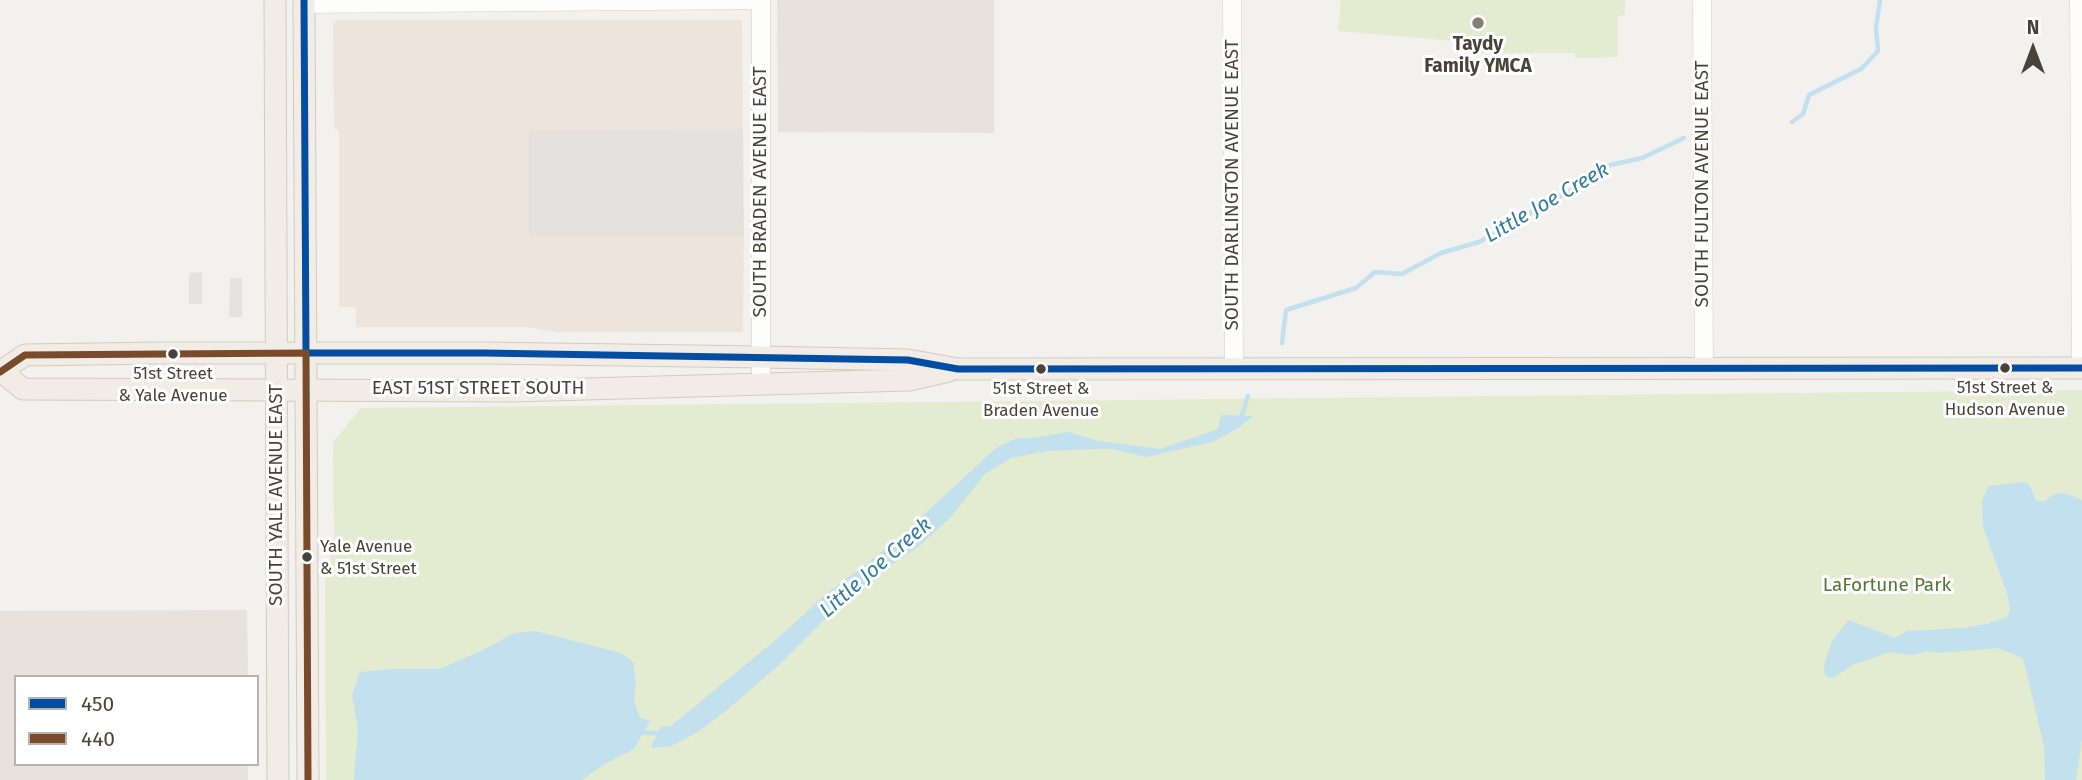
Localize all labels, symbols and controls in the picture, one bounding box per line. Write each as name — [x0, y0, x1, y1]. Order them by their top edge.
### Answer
north arrow — [1998, 14, 2068, 84]
marker: Taydy Family YMCA — [1470, 15, 1486, 31]
text: N — [2027, 16, 2039, 39]
place label: Taydy Family YMCA — [1424, 34, 1532, 78]
street label: SOUTH DARLINGTON AVENUE EAST — [1222, 39, 1244, 331]
street label: SOUTH FULTON AVENUE EAST — [1692, 61, 1714, 307]
street label: SOUTH BRADEN AVENUE EAST — [750, 66, 772, 318]
water label: Little Joe Creek — [1480, 157, 1614, 249]
marker: 51st Street & Yale Avenue — [166, 347, 180, 361]
marker: 51st Street & Hudson Avenue — [1998, 361, 2012, 375]
marker: 51st Street & Braden Avenue — [1034, 362, 1048, 376]
place label: 51st Street & Yale Avenue — [118, 364, 228, 404]
street label: EAST 51ST STREET SOUTH — [372, 378, 584, 400]
place label: 51st Street & Hudson Avenue — [1945, 378, 2065, 418]
place label: 51st Street & Braden Avenue — [983, 379, 1099, 419]
street label: SOUTH YALE AVENUE EAST — [266, 384, 288, 606]
water label: Little Joe Creek — [815, 513, 937, 623]
place label: Yale Avenue & 51st Street — [320, 537, 417, 577]
marker: Yale Avenue & 51st Street — [300, 550, 314, 564]
park label: LaFortune Park — [1823, 575, 1951, 597]
legend — [14, 675, 259, 766]
text: 450 — [81, 691, 114, 717]
text: 440 — [81, 726, 115, 752]

